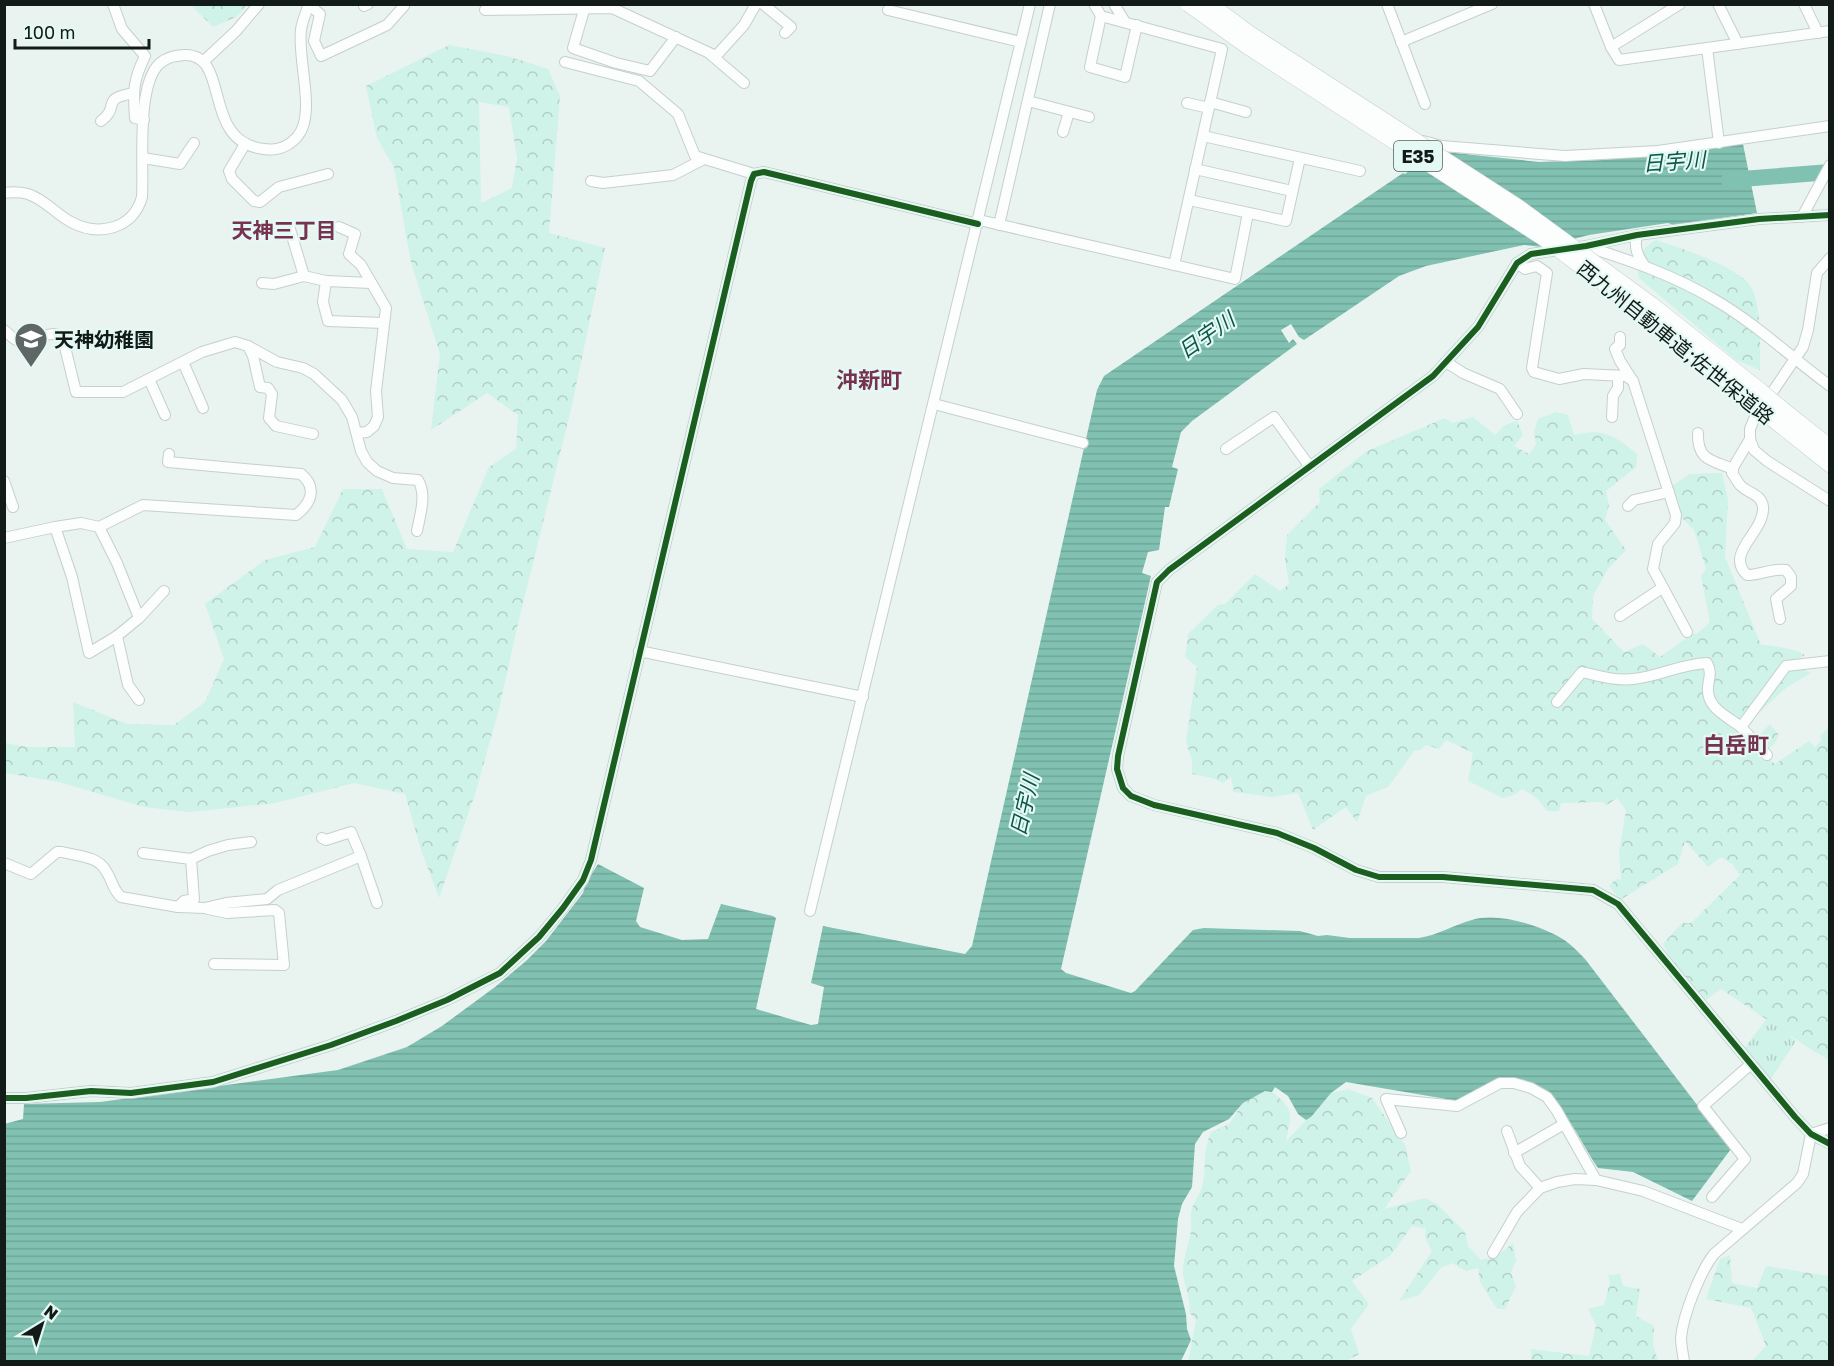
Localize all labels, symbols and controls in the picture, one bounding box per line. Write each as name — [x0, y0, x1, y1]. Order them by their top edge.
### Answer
scale bar — [15, 12, 148, 50]
text: 100 m — [24, 21, 75, 43]
road number: E35 — [1394, 141, 1442, 171]
water label: 日宇川 — [1642, 146, 1708, 176]
district label: 天神三丁目 — [232, 217, 337, 243]
street label: 西九州自動車道;佐世保道路 — [1573, 255, 1779, 429]
water label: 日宇川 — [1173, 305, 1241, 364]
school or university icon: 天神幼稚園 — [13, 321, 49, 368]
place label: 天神幼稚園 — [54, 327, 154, 351]
district label: 沖新町 — [836, 366, 902, 393]
district label: 白岳町 — [1703, 731, 1769, 758]
water label: 日宇川 — [1004, 769, 1044, 839]
north arrow — [12, 1294, 72, 1354]
text: N — [40, 1301, 62, 1324]

